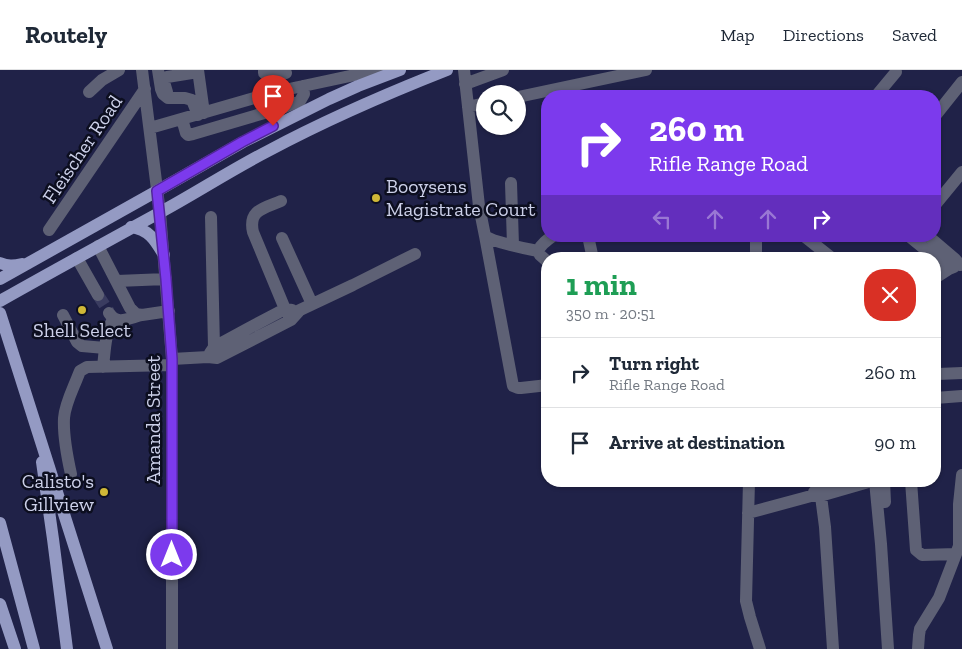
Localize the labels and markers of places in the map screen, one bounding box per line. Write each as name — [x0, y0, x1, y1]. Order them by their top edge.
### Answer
pin — [252, 75, 294, 126]
place label: Booysens Magistrate Court — [386, 174, 536, 221]
marker: Booysens Magistrate Court — [370, 192, 382, 204]
marker: Shell Select — [76, 304, 88, 316]
place label: Shell Select — [33, 318, 132, 342]
place label: Calisto's Gillview — [22, 469, 95, 516]
marker: Calisto's Gillview — [98, 486, 110, 498]

